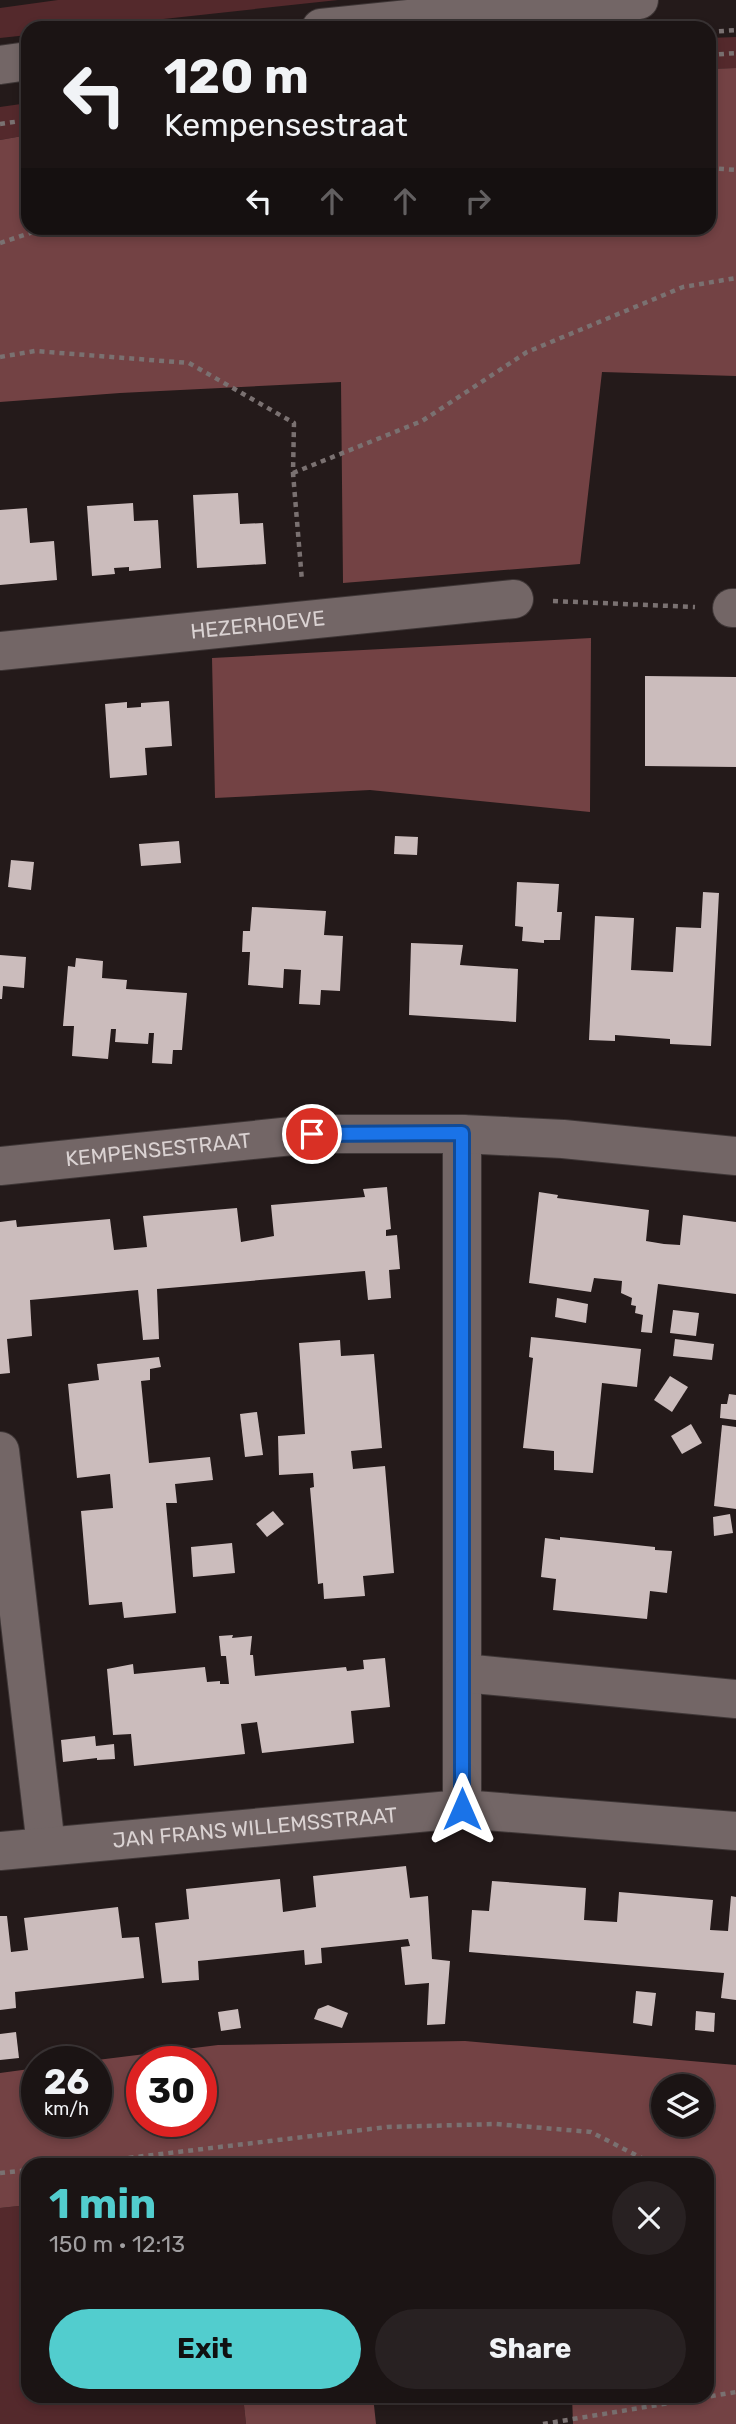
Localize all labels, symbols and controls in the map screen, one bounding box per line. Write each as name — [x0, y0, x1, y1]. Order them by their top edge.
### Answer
text: 120 m — [164, 47, 309, 105]
icon: left — [49, 49, 140, 140]
text: Kempensestraat — [164, 106, 408, 144]
icon: left — [240, 182, 278, 220]
icon: ahead — [313, 182, 351, 220]
icon: ahead — [386, 182, 424, 220]
icon: right — [459, 182, 497, 220]
street label: HEZERHOEVE — [189, 605, 326, 644]
pin — [282, 1104, 342, 1164]
icon: arrive — [293, 1115, 331, 1153]
street label: KEMPENSESTRAAT — [64, 1127, 252, 1171]
position arrow — [425, 1772, 499, 1846]
street label: JAN FRANS WILLEMSSTRAAT — [111, 1802, 398, 1853]
speed limit sign: 30 — [126, 2046, 217, 2137]
text: 26 — [44, 2061, 89, 2103]
map controls — [651, 2074, 714, 2137]
button: layers — [651, 2074, 714, 2137]
text: km/h — [44, 2098, 89, 2120]
text: 1 min — [49, 2179, 156, 2229]
button: close — [612, 2181, 686, 2255]
text: 150 m · 12:13 — [49, 2230, 185, 2258]
button: Exit — [49, 2309, 361, 2389]
button: Share — [375, 2309, 686, 2389]

